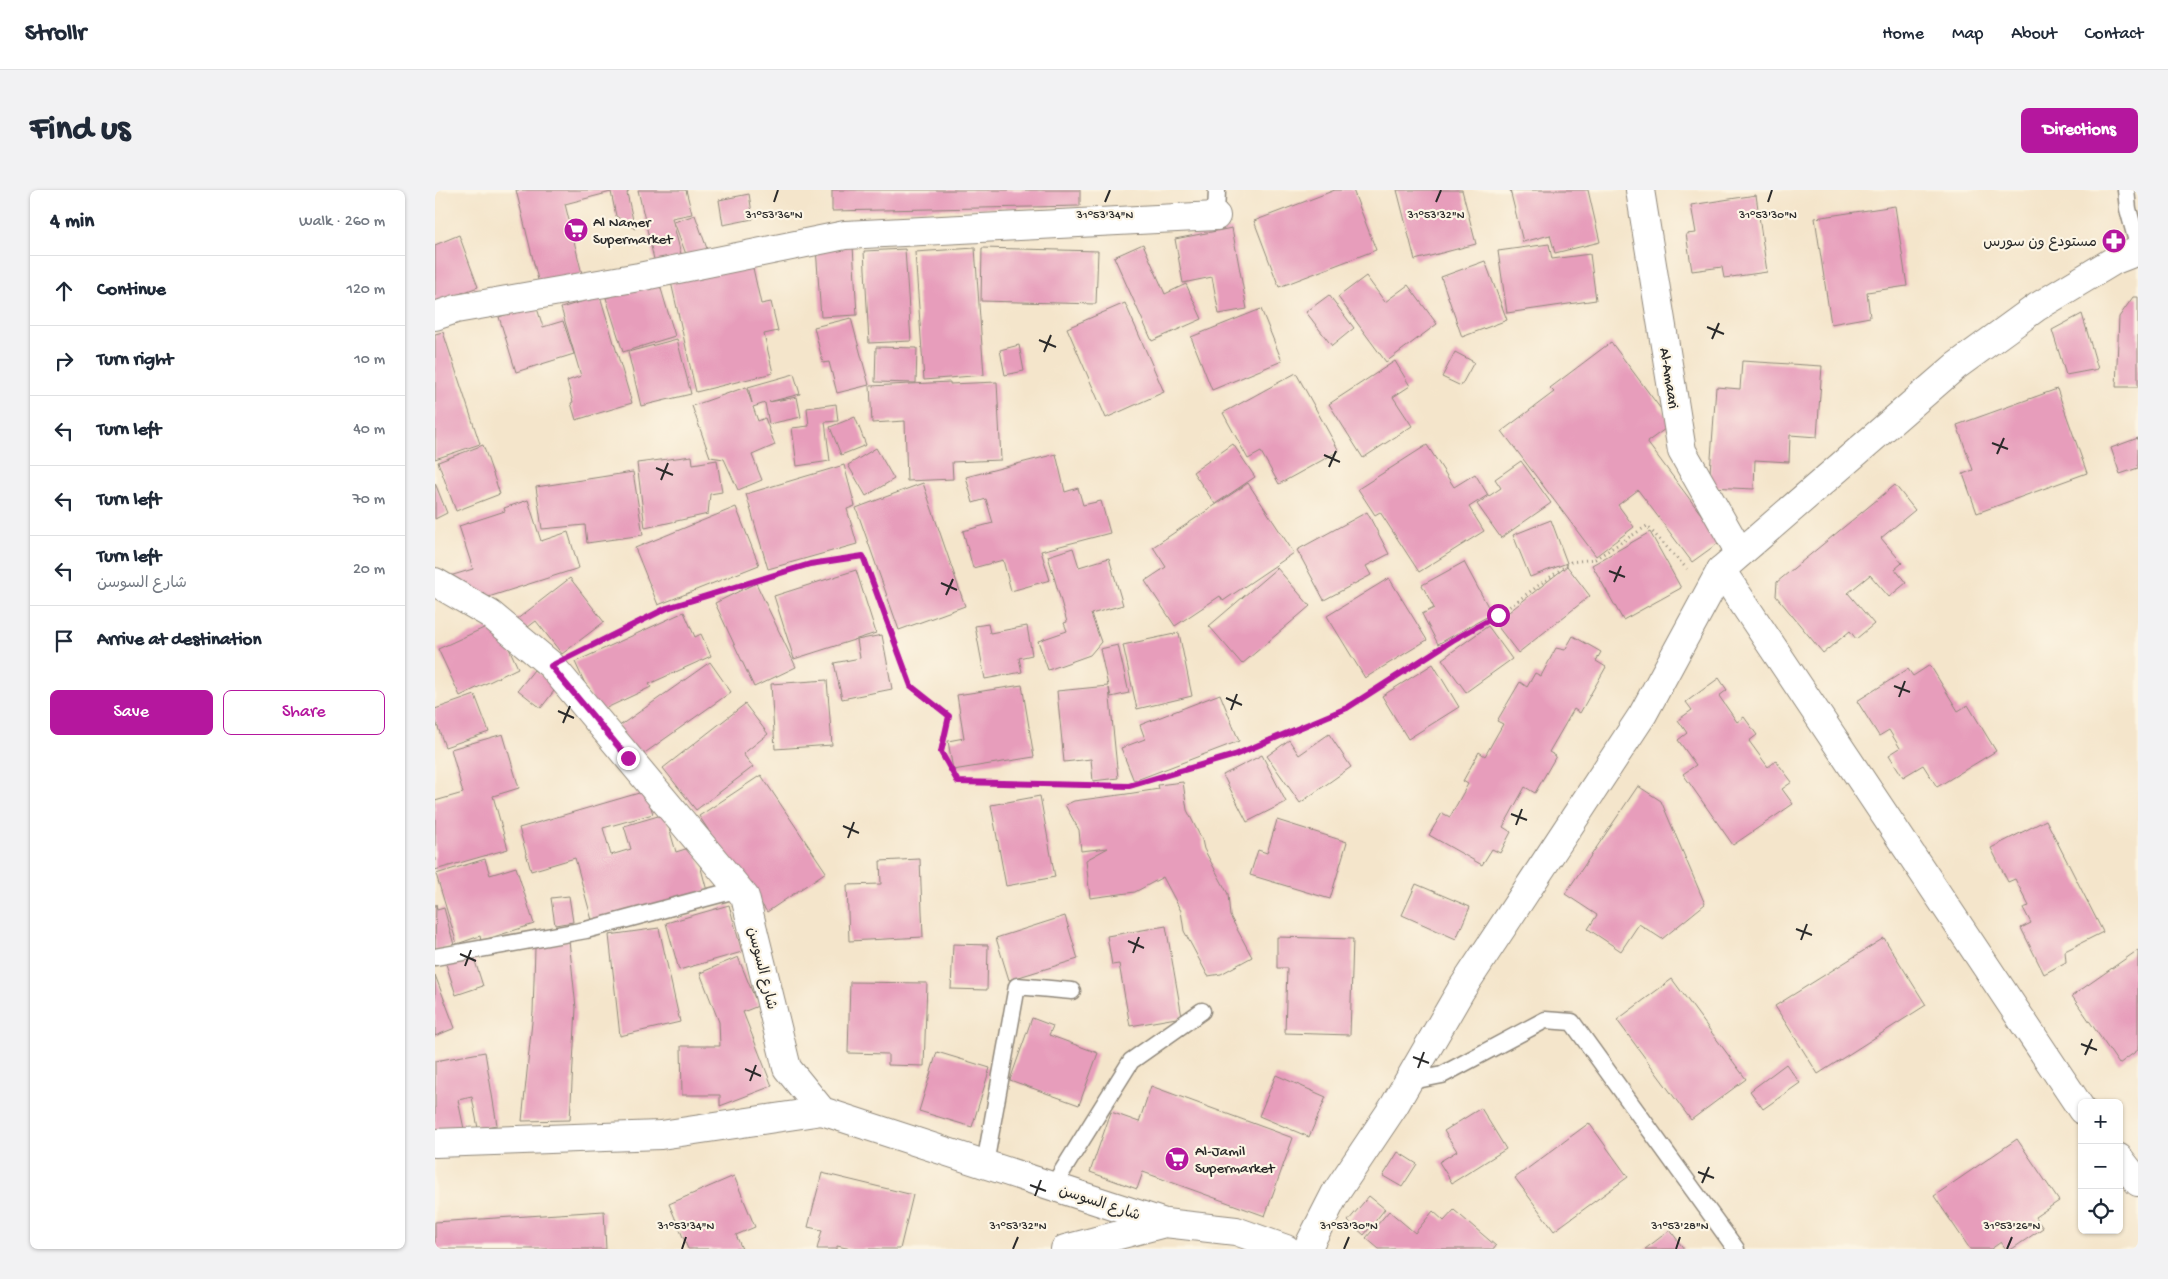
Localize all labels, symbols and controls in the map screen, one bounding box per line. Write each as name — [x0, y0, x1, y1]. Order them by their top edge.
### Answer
text: Strollr — [25, 20, 86, 49]
text: Home — [1882, 24, 1924, 45]
text: Map — [1952, 24, 1983, 45]
text: About — [2011, 24, 2057, 45]
text: Contact — [2085, 24, 2143, 45]
button: Directions — [2021, 108, 2138, 153]
text: Find us — [30, 110, 130, 151]
text: 31°53'36"N — [744, 209, 803, 223]
text: 31°53'34"N — [1076, 209, 1134, 223]
text: 31°53'32"N — [1407, 209, 1465, 223]
text: 31°53'30"N — [1738, 209, 1797, 223]
text: 4 min — [50, 210, 94, 235]
text: Walk · 260 m — [299, 213, 385, 232]
place label: Al Namer Supermarket — [593, 214, 674, 249]
supermarket icon: Al Namer Supermarket — [563, 217, 589, 243]
pharmacy icon: مستودع ون سورس — [2101, 228, 2127, 254]
place label: مستودع ون سورس — [1983, 234, 2097, 252]
icon: ahead — [50, 277, 78, 305]
text: Continue — [97, 279, 166, 302]
text: 120 m — [346, 281, 385, 300]
street label: Al-Amaari — [1654, 346, 1682, 410]
icon: right — [50, 347, 78, 375]
text: Turn right — [97, 349, 173, 372]
text: 10 m — [354, 351, 385, 370]
icon: left — [50, 417, 78, 445]
text: Turn left — [97, 419, 161, 442]
text: 40 m — [353, 421, 385, 440]
icon: left — [50, 487, 78, 515]
text: Turn left — [97, 489, 161, 512]
text: 70 m — [352, 491, 385, 510]
text: Turn left — [97, 546, 161, 569]
icon: left — [50, 557, 78, 585]
text: 20 m — [353, 561, 385, 580]
text: شارع السوسن — [97, 575, 187, 594]
route start — [1487, 604, 1510, 627]
icon: arrive — [50, 627, 78, 655]
text: Arrive at destination — [97, 629, 261, 652]
button: Save — [50, 690, 213, 735]
button: Share — [223, 690, 385, 735]
route end — [617, 747, 640, 770]
street label: شارع السوسن — [742, 925, 780, 1012]
map controls — [2078, 1099, 2123, 1234]
button: + — [2078, 1099, 2123, 1144]
place label: Al-Jamil Supermarket — [1195, 1143, 1276, 1178]
button: − — [2078, 1144, 2123, 1189]
supermarket icon: Al-Jamil Supermarket — [1164, 1146, 1190, 1172]
street label: شارع السوسن — [1056, 1182, 1142, 1225]
button: locate — [2078, 1189, 2123, 1234]
text: 31°53'34"N — [657, 1220, 715, 1234]
text: 31°53'32"N — [989, 1220, 1047, 1234]
text: 31°53'30"N — [1319, 1220, 1378, 1234]
text: 31°53'28"N — [1650, 1220, 1709, 1234]
text: 31°53'26"N — [1983, 1220, 2041, 1234]

